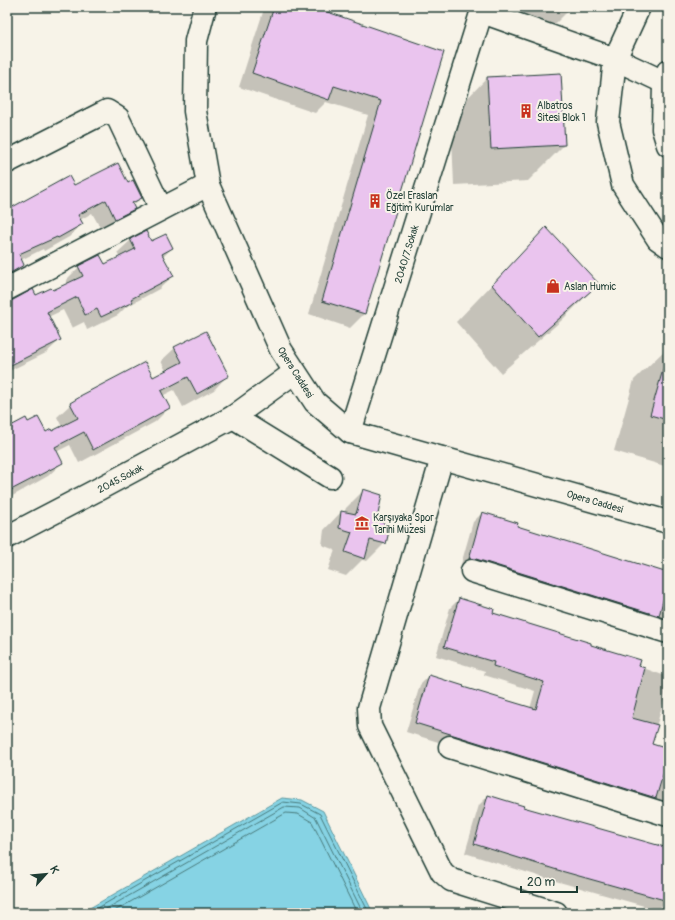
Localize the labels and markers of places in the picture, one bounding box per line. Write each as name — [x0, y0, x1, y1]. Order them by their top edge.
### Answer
place label: Albatros Sitesi Blok 1 — [537, 100, 586, 124]
building icon: Albatros Sitesi Blok 1 — [518, 103, 534, 119]
place label: Özel Eraslan Eğitim Kurumlar — [386, 189, 454, 214]
building icon: Özel Eraslan Eğitim Kurumlar — [367, 193, 383, 209]
shop icon: Aslan Humic — [545, 278, 561, 294]
place label: Aslan Humic — [564, 281, 616, 293]
place label: Karşıyaka Spor Tarihi Müzesi — [373, 512, 434, 536]
museum icon: Karşıyaka Spor Tarihi Müzesi — [354, 515, 370, 531]

